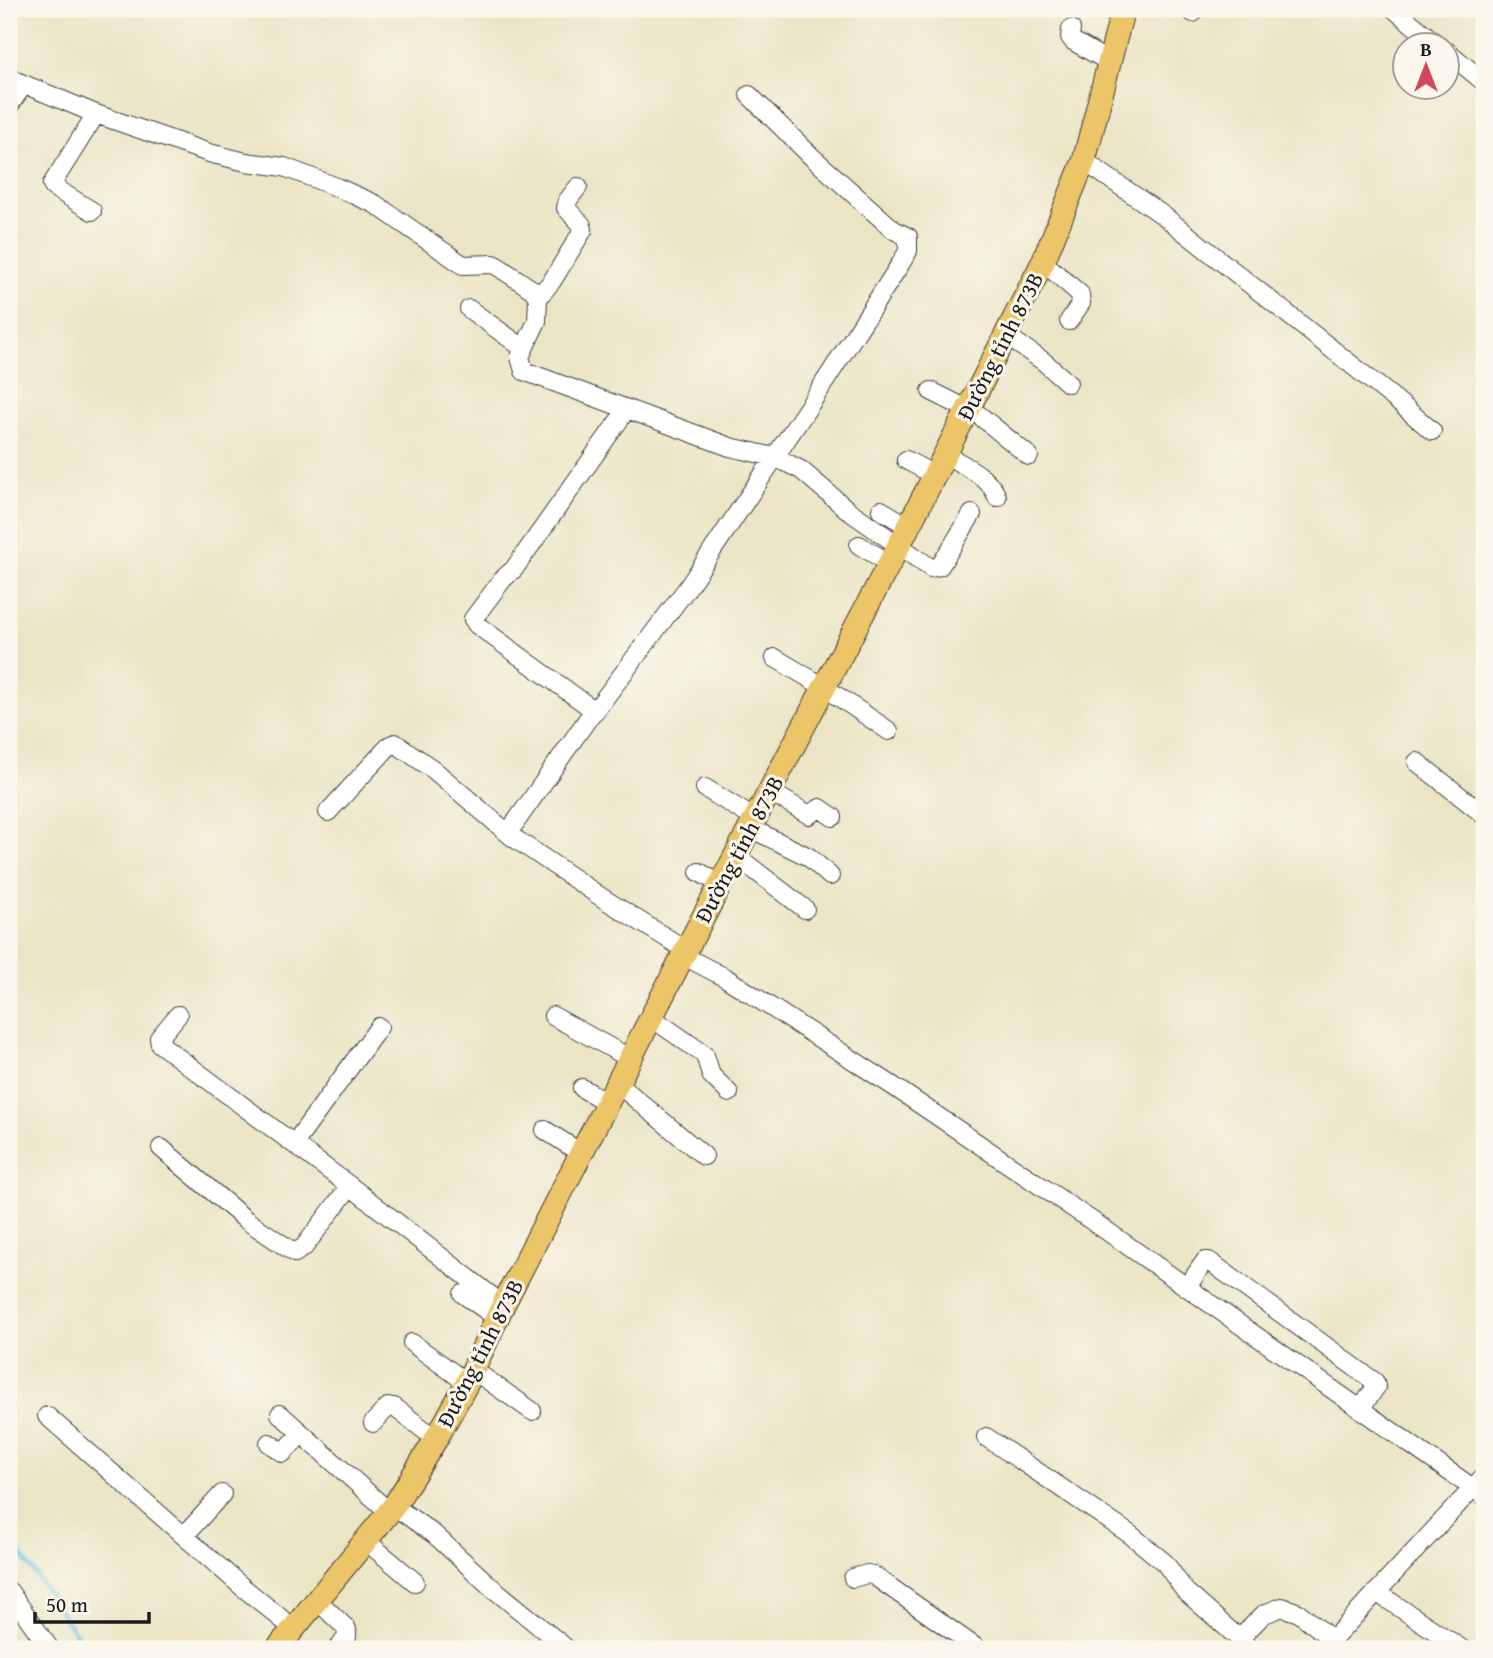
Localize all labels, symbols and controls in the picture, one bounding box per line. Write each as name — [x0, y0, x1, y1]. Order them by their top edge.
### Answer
north arrow — [1392, 32, 1462, 102]
text: B — [1420, 35, 1432, 63]
street label: Đường tỉnh 873B — [948, 266, 1051, 426]
street label: Đường tỉnh 873B — [686, 769, 791, 928]
street label: Đường tỉnh 873B — [428, 1273, 531, 1433]
scale bar — [35, 1581, 149, 1625]
text: 50 m — [46, 1589, 88, 1620]

